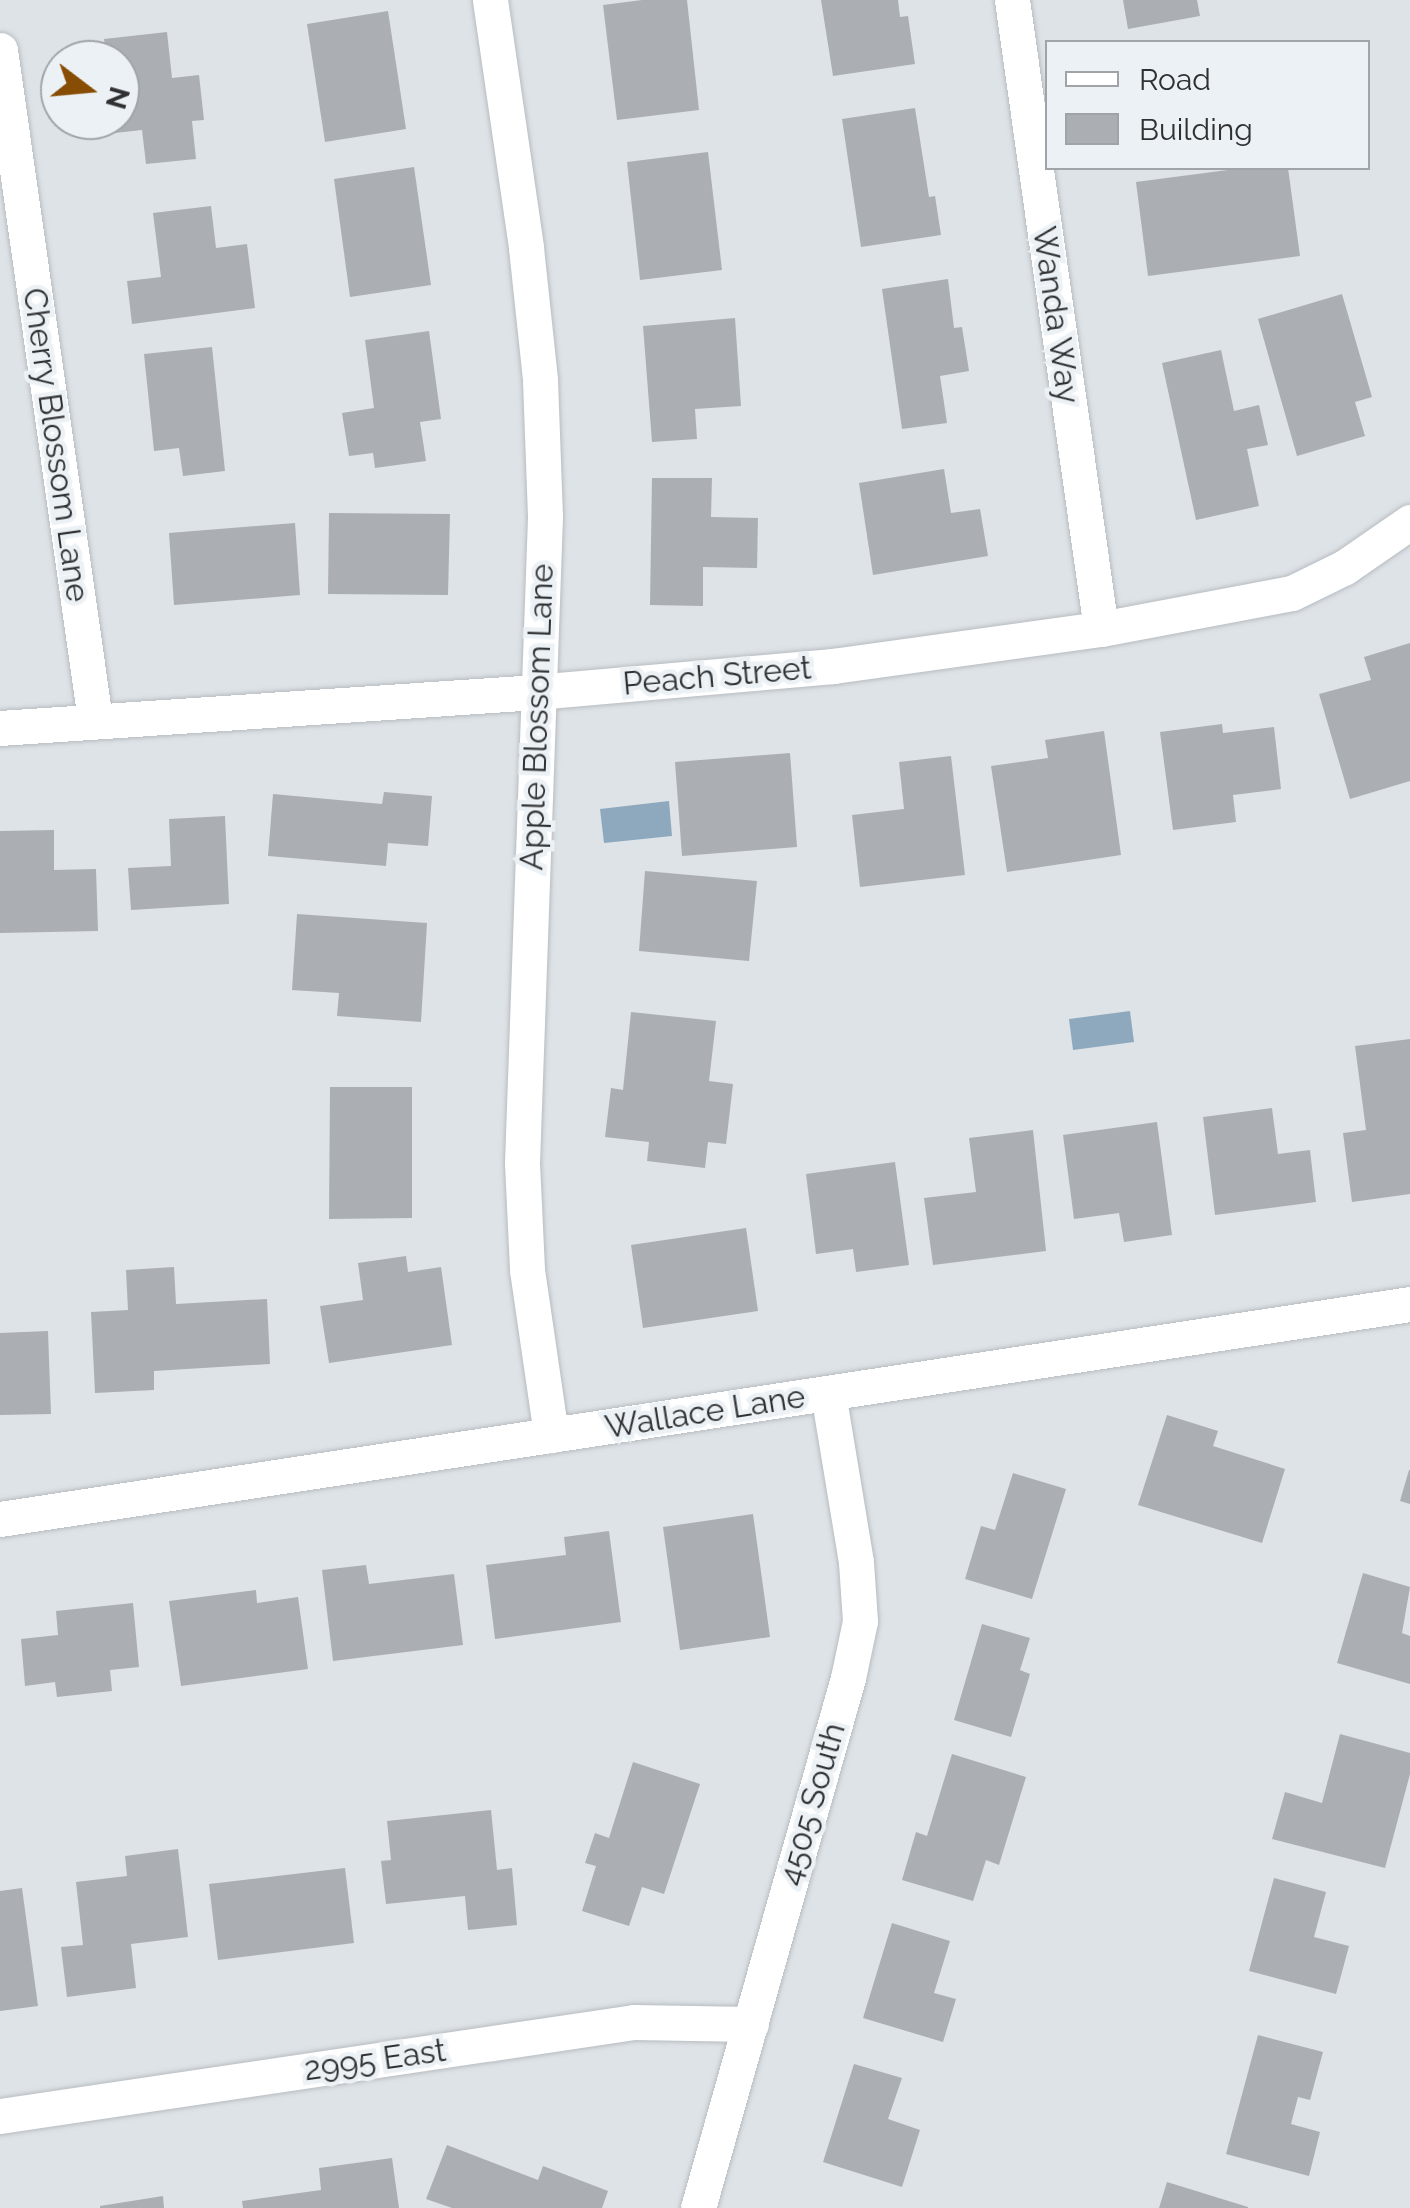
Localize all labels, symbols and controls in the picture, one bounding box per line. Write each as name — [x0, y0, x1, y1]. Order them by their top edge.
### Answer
north arrow — [40, 40, 140, 140]
legend — [1045, 40, 1370, 170]
text: Road — [1139, 62, 1211, 97]
text: N — [99, 83, 136, 113]
text: Building — [1139, 112, 1253, 147]
street label: Wanda Way — [1025, 223, 1087, 407]
street label: Cherry Blossom Lane — [15, 285, 97, 605]
street label: Apple Blossom Lane — [512, 563, 562, 871]
street label: Peach Street — [621, 649, 813, 703]
street label: Wallace Lane — [602, 1377, 808, 1447]
street label: 4505 South — [771, 1718, 853, 1890]
street label: 2995 East — [302, 2031, 448, 2089]

